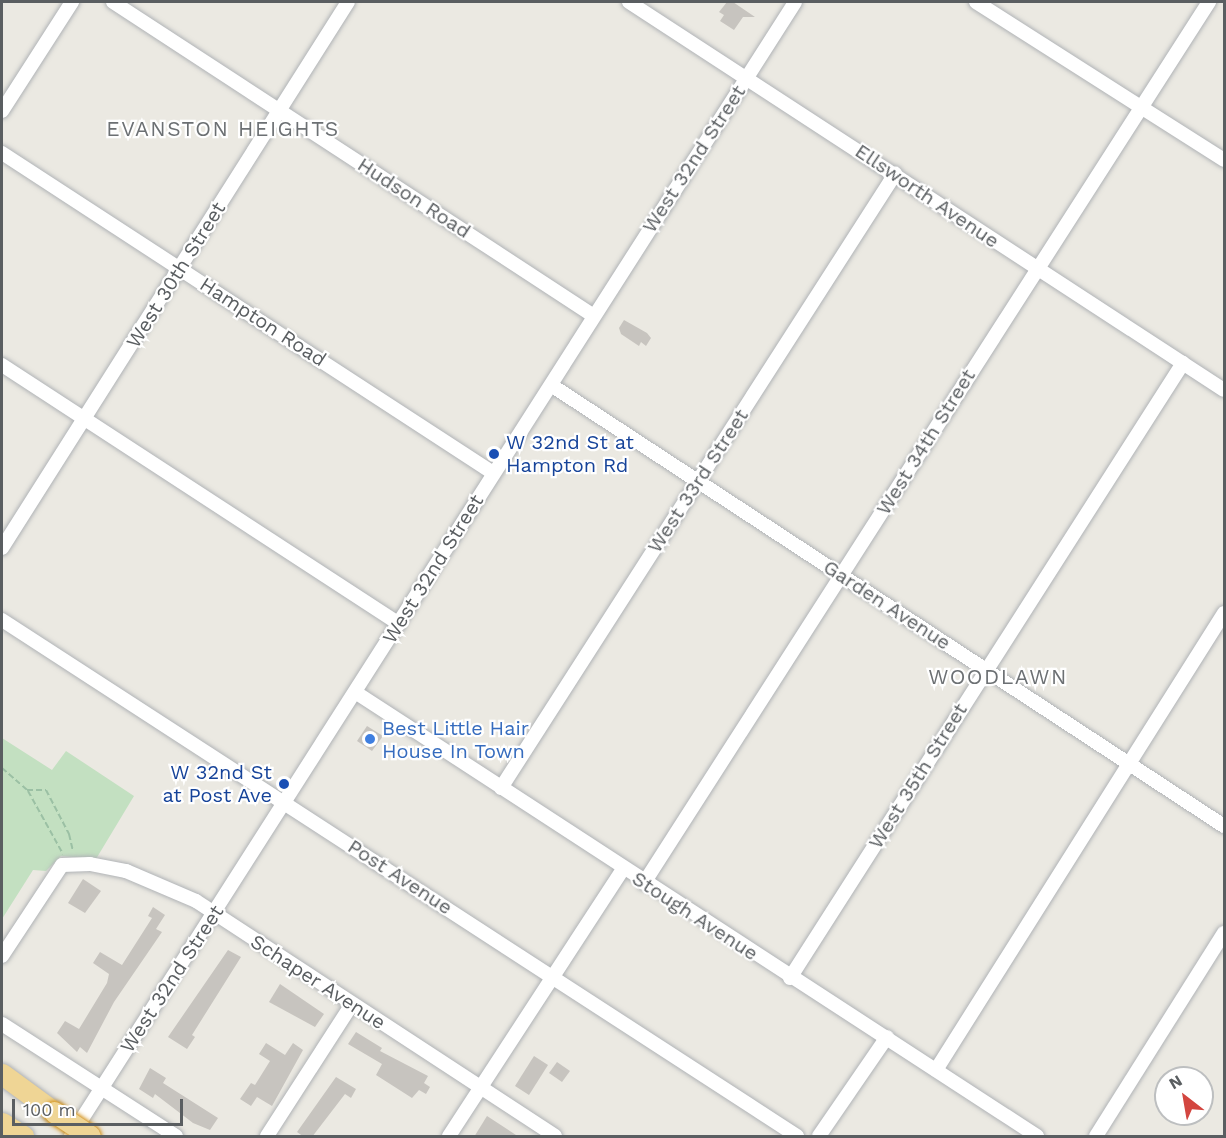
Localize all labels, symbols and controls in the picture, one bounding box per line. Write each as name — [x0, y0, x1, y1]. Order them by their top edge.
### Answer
street label: West 32nd Street — [637, 81, 751, 237]
district label: EVANSTON HEIGHTS — [106, 116, 340, 142]
street label: Ellsworth Avenue — [850, 139, 1004, 253]
street label: Hudson Road — [353, 153, 475, 243]
street label: West 30th Street — [121, 198, 231, 352]
street label: Hampton Road — [195, 272, 331, 372]
street label: West 34th Street — [871, 365, 981, 519]
street label: West 33rd Street — [643, 405, 753, 557]
place label: W 32nd St at Hampton Rd — [506, 430, 634, 477]
marker: W 32nd St at Hampton Rd — [487, 447, 501, 461]
street label: West 32nd Street — [377, 490, 489, 648]
street label: Garden Avenue — [819, 555, 955, 655]
district label: WOODLAWN — [928, 664, 1068, 690]
street label: West 35th Street — [864, 699, 972, 853]
place label: Best Little Hair House In Town — [382, 716, 529, 763]
marker: Best Little Hair House In Town — [363, 732, 377, 746]
place label: W 32nd St at Post Ave — [162, 760, 272, 807]
marker: W 32nd St at Post Ave — [277, 777, 291, 791]
street label: Post Avenue — [343, 834, 457, 920]
street label: Stough Avenue — [627, 866, 763, 966]
street label: West 32nd Street — [115, 901, 229, 1057]
street label: Schaper Avenue — [245, 929, 391, 1035]
north arrow — [1154, 1066, 1214, 1126]
text: N — [1166, 1071, 1185, 1093]
scale bar — [15, 1087, 186, 1125]
text: 100 m — [23, 1099, 76, 1120]

